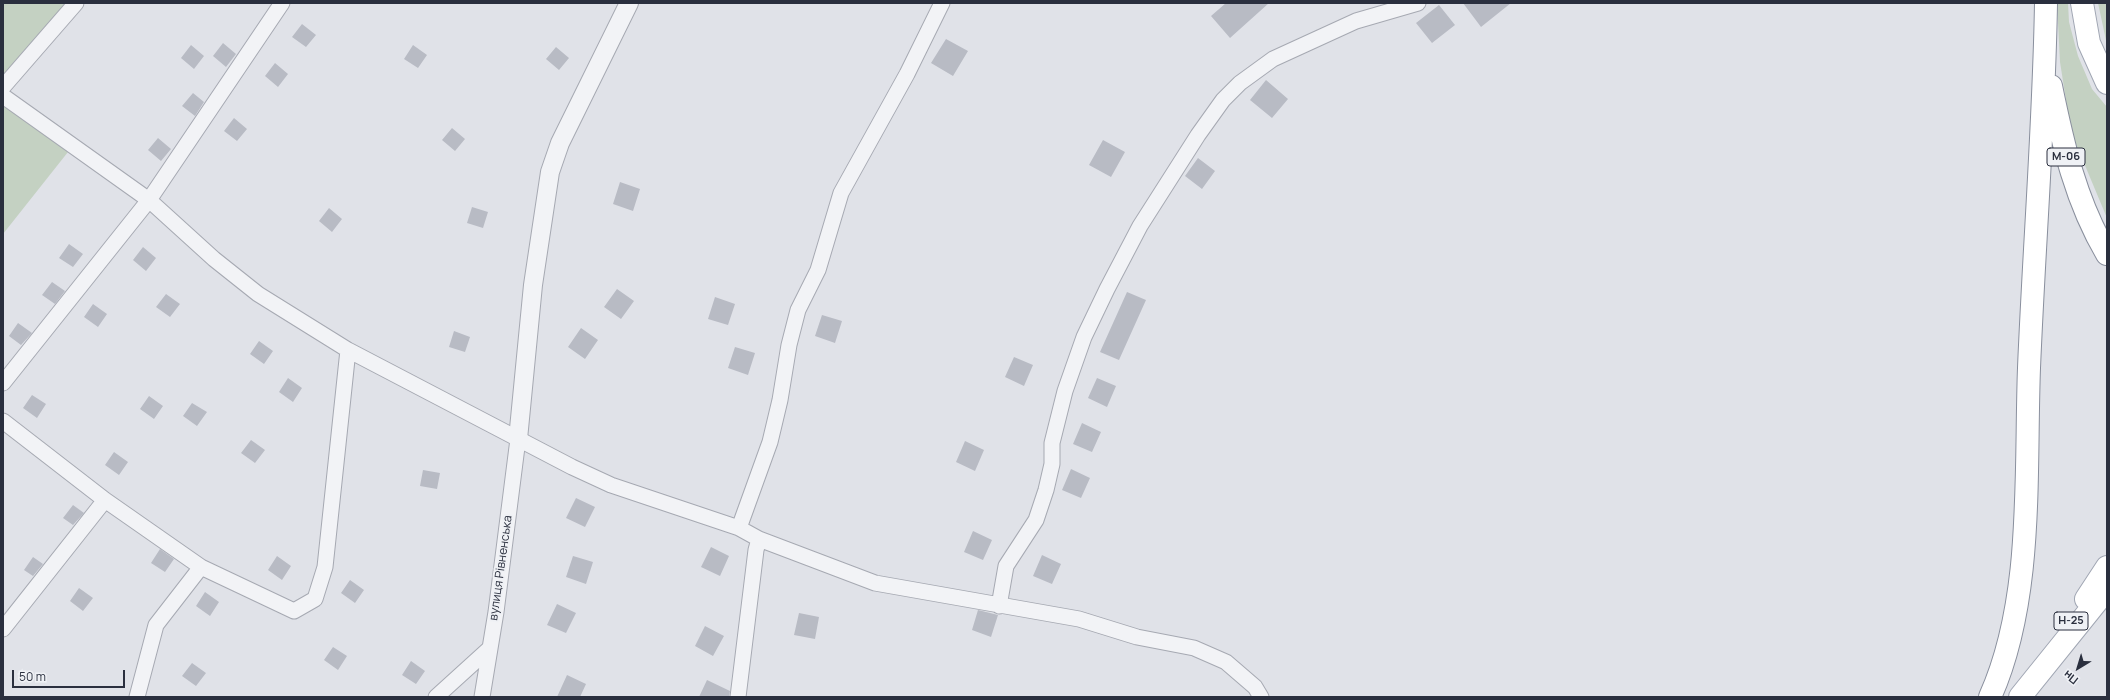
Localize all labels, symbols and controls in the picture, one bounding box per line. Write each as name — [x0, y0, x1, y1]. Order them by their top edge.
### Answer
road number: М-06 — [2047, 148, 2085, 166]
street label: вулиця Рівненська — [486, 514, 516, 622]
road number: Н-25 — [2054, 612, 2088, 630]
north arrow — [2058, 648, 2098, 688]
scale bar — [14, 662, 127, 688]
text: Пн — [2060, 667, 2081, 688]
text: 50 m — [19, 668, 46, 685]

